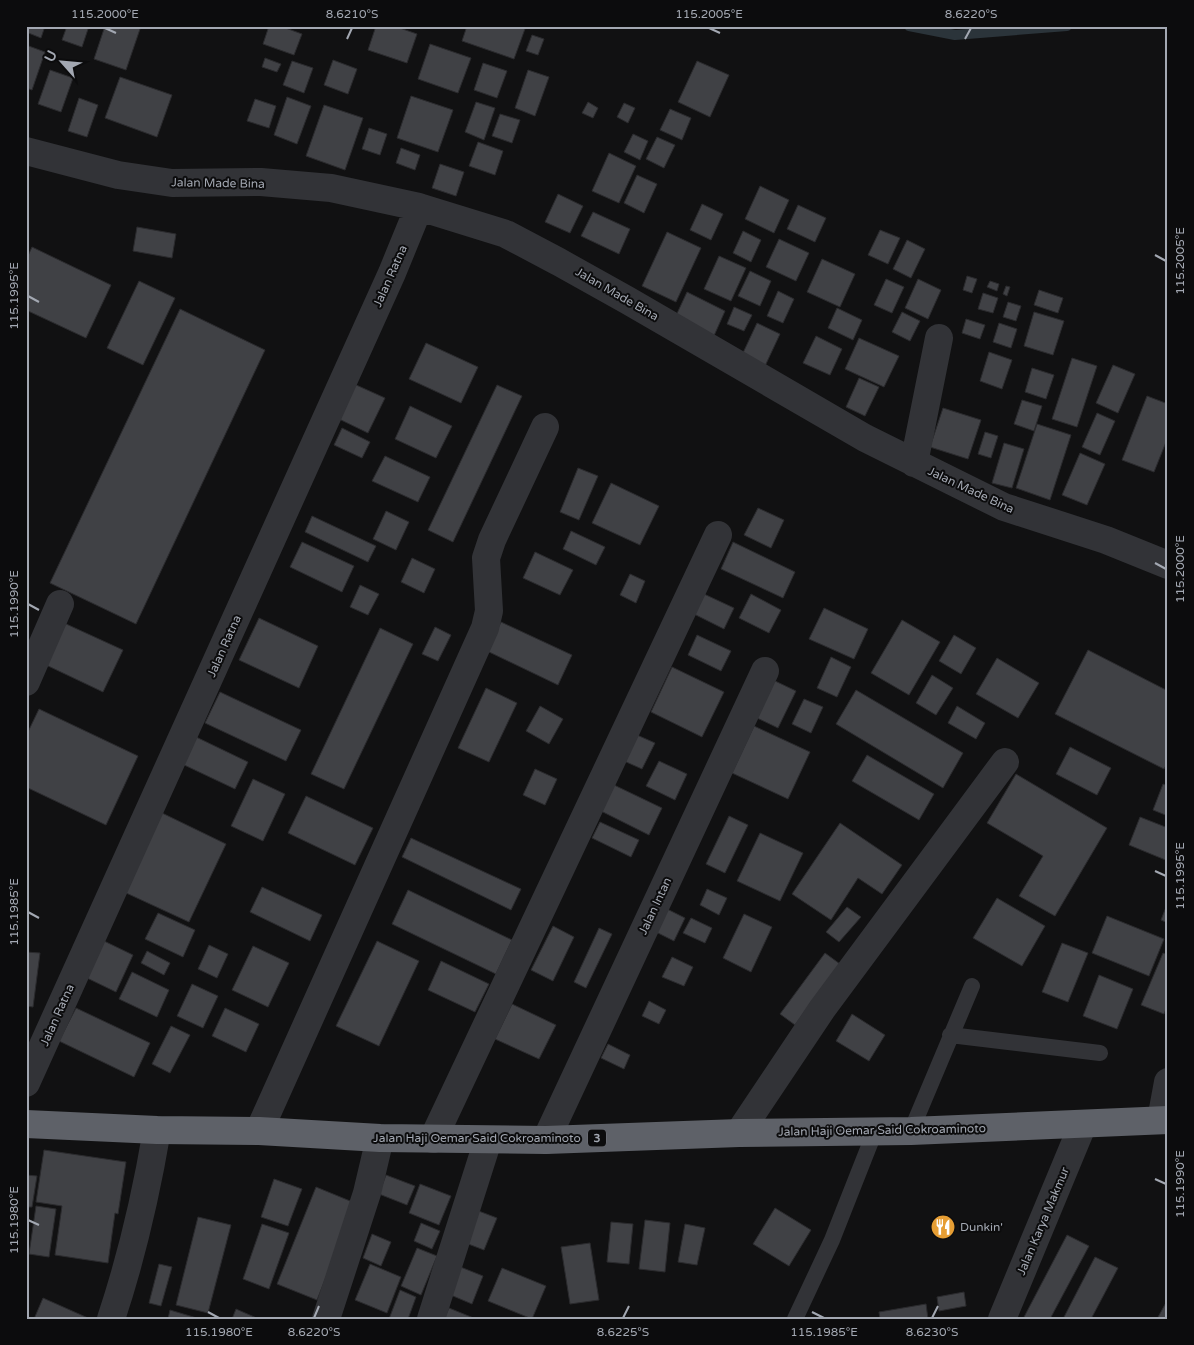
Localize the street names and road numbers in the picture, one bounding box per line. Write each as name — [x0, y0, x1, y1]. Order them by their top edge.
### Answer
street label: Jalan Made Bina — [171, 175, 265, 191]
street label: Jalan Ratna — [370, 243, 410, 309]
street label: Jalan Made Bina — [573, 265, 661, 323]
street label: Jalan Made Bina — [926, 464, 1016, 516]
street label: Jalan Ratna — [204, 613, 244, 679]
street label: Jalan Intan — [636, 875, 674, 937]
street label: Jalan Ratna — [37, 982, 77, 1048]
street label: Jalan Haji Oemar Said Cokroaminoto — [778, 1121, 986, 1139]
road number: 3 — [588, 1130, 606, 1146]
street label: Jalan Haji Oemar Said Cokroaminoto — [373, 1131, 581, 1145]
street label: Jalan Karya Makmur — [1014, 1165, 1072, 1277]

